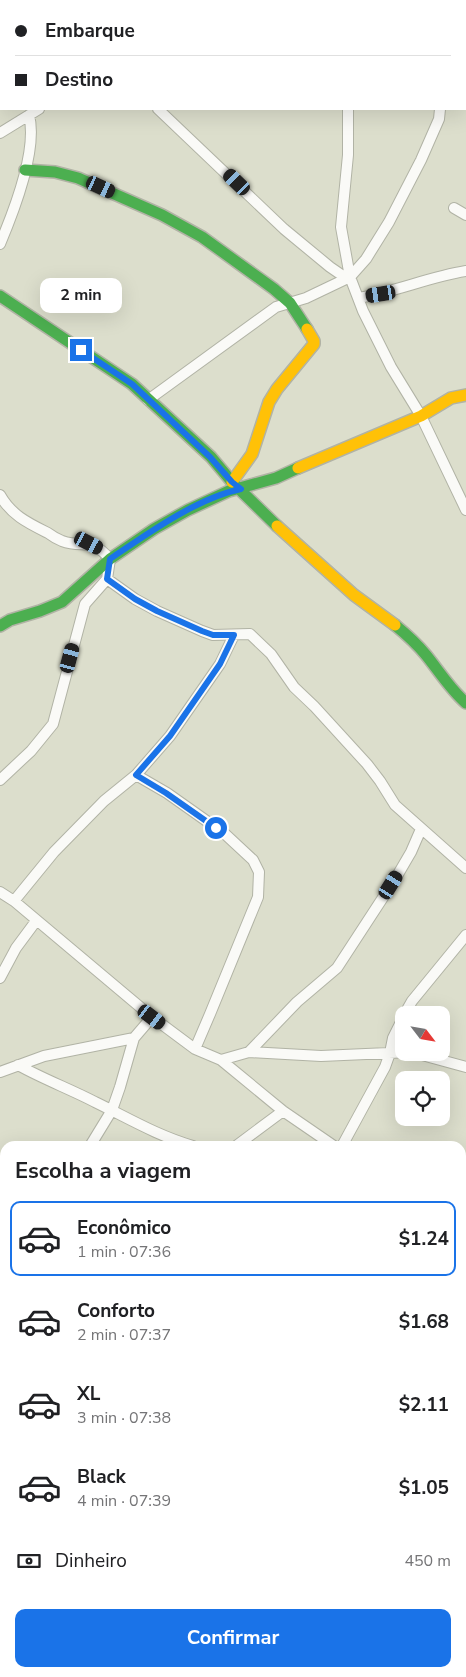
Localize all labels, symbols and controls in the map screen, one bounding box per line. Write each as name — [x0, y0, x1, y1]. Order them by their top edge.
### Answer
text: Embarque — [45, 18, 135, 44]
text: Destino — [45, 67, 113, 93]
car — [220, 166, 253, 198]
car — [84, 174, 117, 200]
callout: 2 min — [40, 278, 122, 312]
text: 2 min — [60, 284, 102, 306]
car — [365, 284, 396, 304]
route end — [70, 339, 92, 361]
car — [72, 530, 105, 556]
car — [58, 642, 81, 674]
route start — [205, 817, 227, 839]
car — [376, 868, 405, 902]
car — [135, 1002, 168, 1032]
north arrow — [395, 1006, 450, 1061]
map controls — [395, 1006, 450, 1126]
button: locate — [395, 1071, 450, 1126]
text: Escolha a viagem — [15, 1156, 191, 1186]
text: Econômico — [77, 1215, 171, 1241]
icon: car — [17, 1216, 62, 1261]
text: $1.24 — [399, 1226, 449, 1252]
text: 1 min · 07:36 — [77, 1241, 171, 1263]
text: Conforto — [77, 1298, 155, 1324]
icon: car — [17, 1299, 62, 1344]
text: $1.68 — [399, 1309, 449, 1335]
text: 2 min · 07:37 — [77, 1324, 171, 1346]
text: XL — [77, 1381, 100, 1407]
icon: car — [17, 1382, 62, 1427]
text: $2.11 — [399, 1392, 449, 1418]
text: 3 min · 07:38 — [77, 1407, 171, 1429]
text: Black — [77, 1464, 126, 1490]
icon: car — [17, 1465, 62, 1510]
text: $1.05 — [399, 1475, 449, 1501]
text: 4 min · 07:39 — [77, 1490, 171, 1512]
icon: cash — [15, 1547, 43, 1575]
text: Dinheiro — [55, 1548, 127, 1574]
text: 450 m — [404, 1550, 451, 1572]
button: Confirmar — [15, 1609, 451, 1667]

